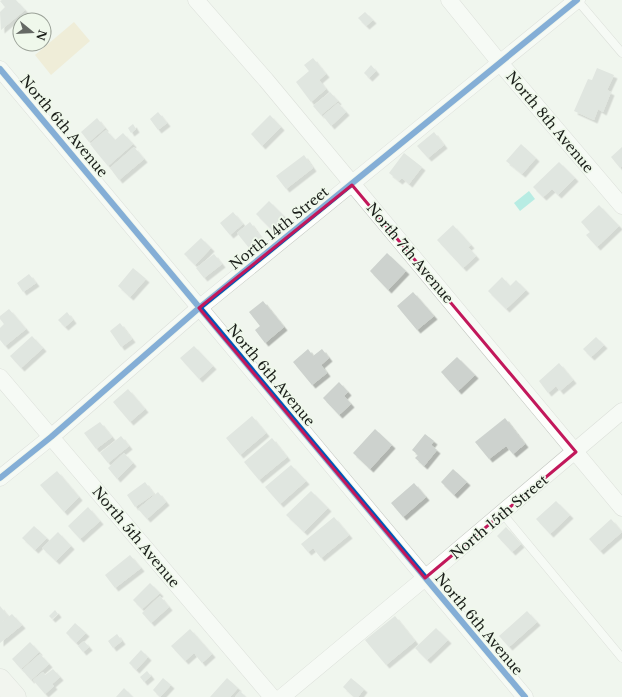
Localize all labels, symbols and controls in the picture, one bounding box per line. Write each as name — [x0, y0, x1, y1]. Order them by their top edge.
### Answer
north arrow — [12, 12, 52, 52]
text: N — [33, 28, 50, 43]
street label: North 8th Avenue — [502, 68, 598, 176]
street label: North 6th Avenue — [16, 71, 112, 181]
street label: North 14th Street — [226, 182, 333, 274]
street label: North 7th Avenue — [363, 199, 457, 307]
street label: North 6th Avenue — [223, 320, 319, 430]
street label: North 15th Street — [446, 470, 552, 563]
street label: North 5th Avenue — [88, 483, 184, 591]
street label: North 6th Avenue — [431, 569, 527, 679]

